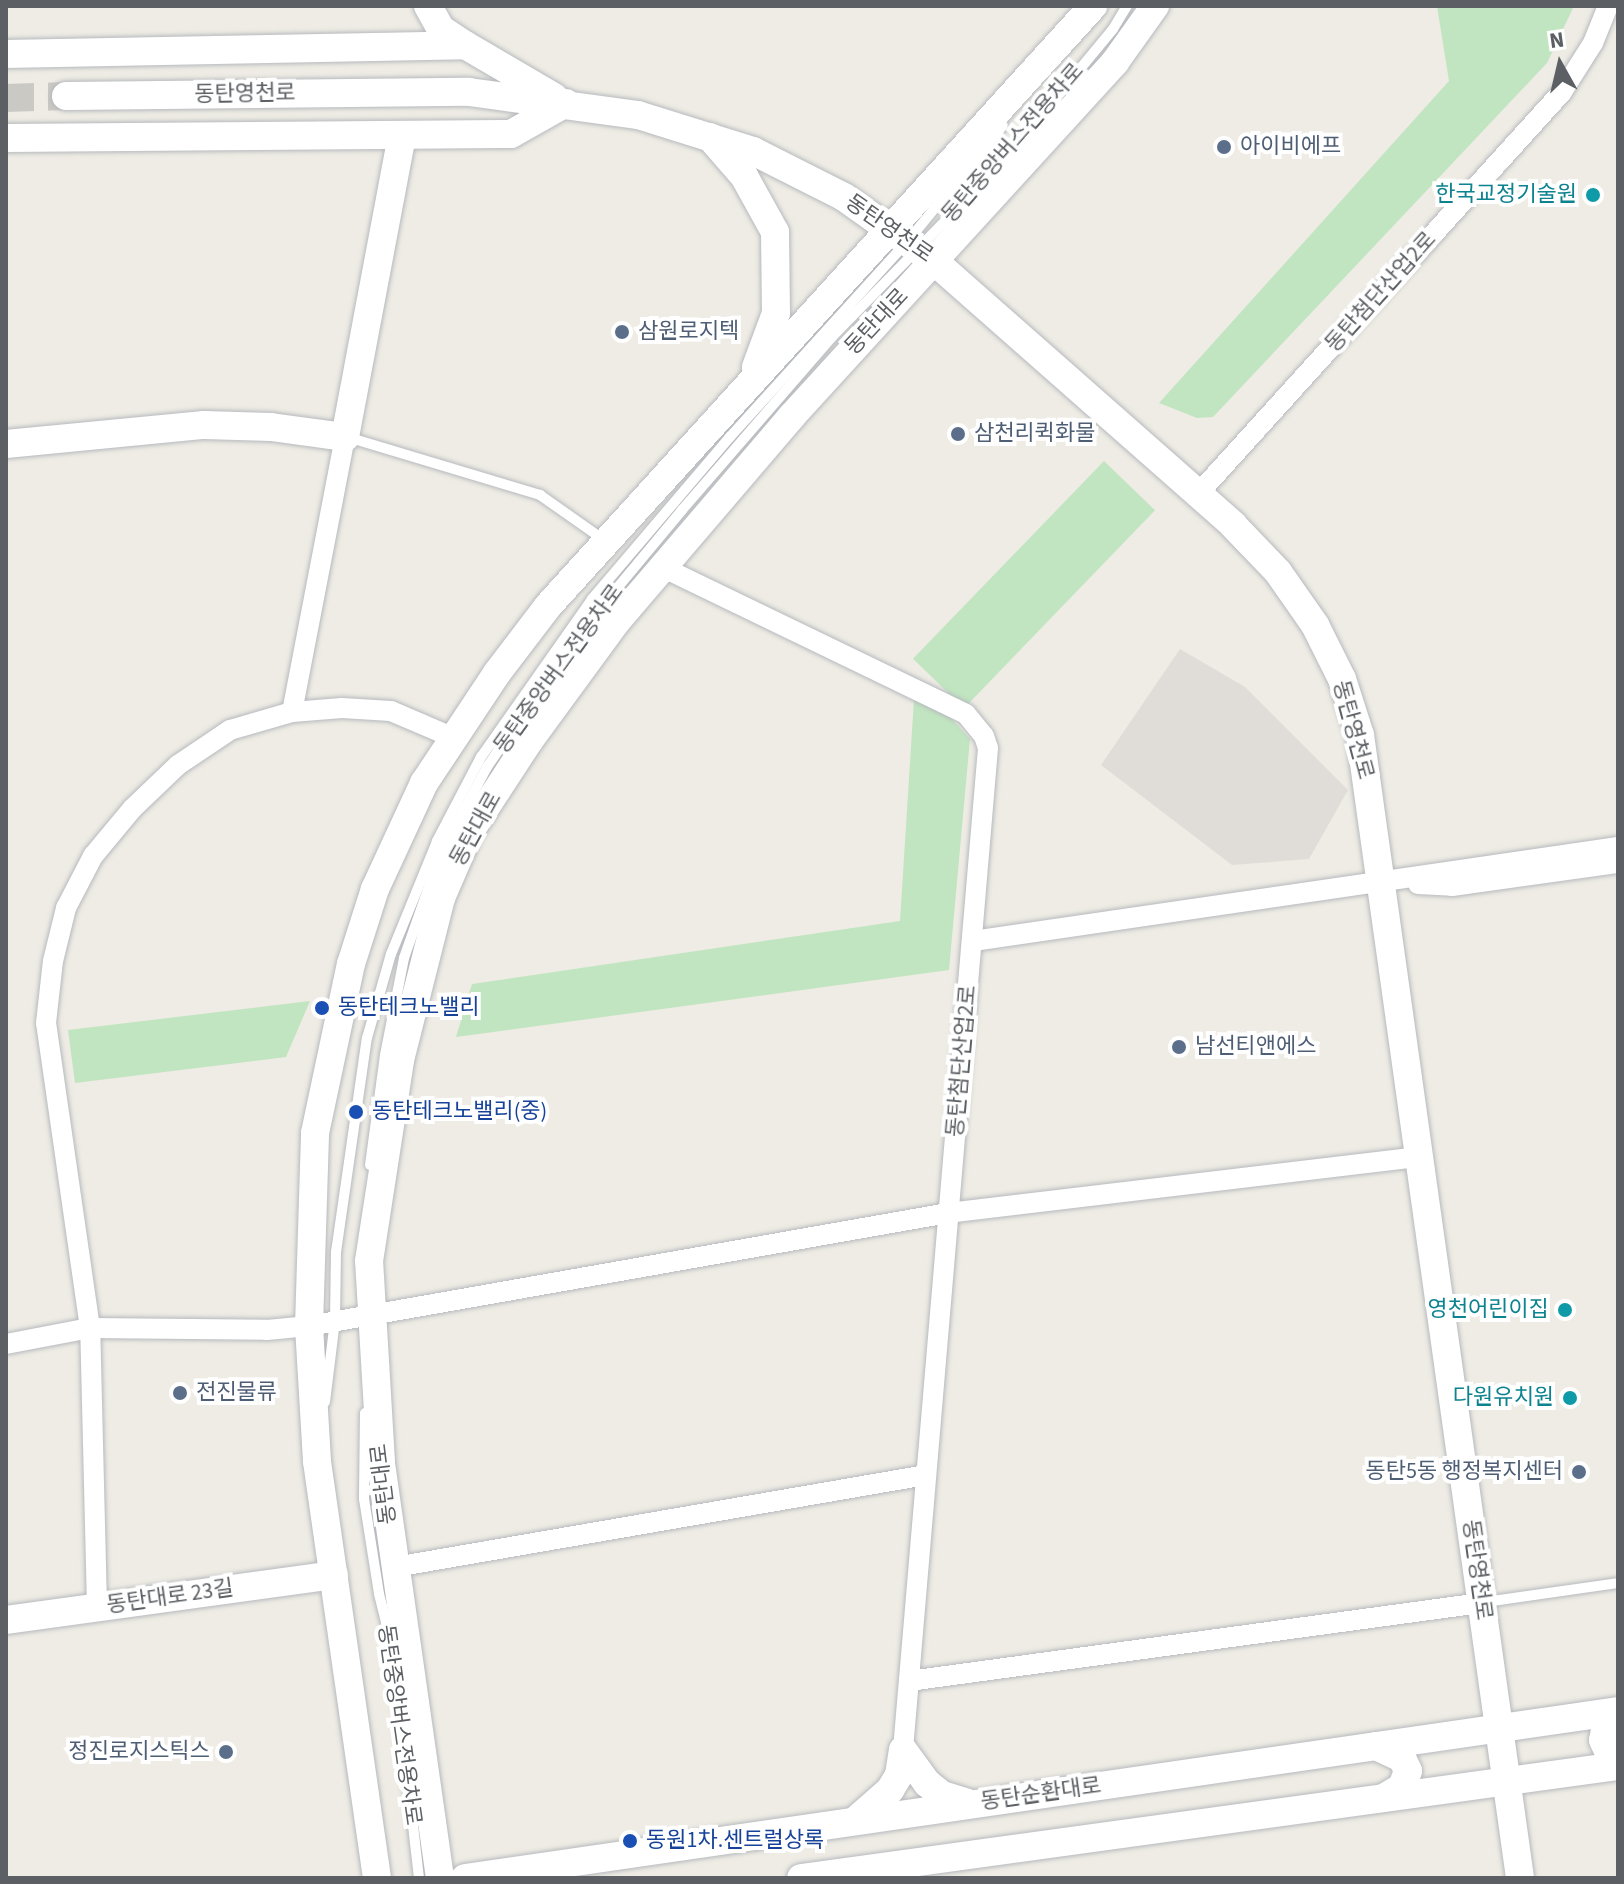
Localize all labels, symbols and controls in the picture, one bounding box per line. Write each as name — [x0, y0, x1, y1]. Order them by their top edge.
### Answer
text: N — [1547, 23, 1566, 57]
north arrow — [1520, 24, 1600, 104]
street label: 동탄중앙버스전용차로 — [937, 58, 1089, 228]
street label: 동탄영천로 — [194, 80, 296, 108]
place label: 아이비에프 — [1240, 134, 1341, 160]
marker: 아이비에프 — [1215, 138, 1233, 156]
place label: 한국교정기술원 — [1435, 182, 1577, 208]
marker: 한국교정기술원 — [1584, 186, 1602, 204]
street label: 동탄영천로 — [840, 189, 938, 269]
street label: 동탄첨단산업2로 — [1320, 226, 1442, 358]
street label: 동탄대로 — [840, 283, 914, 361]
place label: 삼원로지텍 — [638, 319, 739, 345]
marker: 삼원로지텍 — [613, 323, 631, 341]
place label: 삼천리퀵화물 — [974, 421, 1095, 447]
marker: 삼천리퀵화물 — [949, 425, 967, 443]
street label: 동탄중앙버스전용차로 — [489, 579, 629, 759]
street label: 동탄영천로 — [1327, 678, 1379, 782]
street label: 동탄대로 — [445, 787, 507, 871]
street label: 동탄첨단산업2로 — [942, 984, 982, 1138]
place label: 동탄테크노밸리 — [338, 995, 480, 1021]
marker: 동탄테크노밸리 — [313, 999, 331, 1017]
place label: 남선티앤에스 — [1195, 1034, 1316, 1060]
marker: 남선티앤에스 — [1170, 1038, 1188, 1056]
place label: 동탄테크노밸리(중) — [372, 1099, 547, 1125]
marker: 동탄테크노밸리(중) — [347, 1103, 365, 1121]
place label: 영천어린이집 — [1428, 1297, 1549, 1323]
marker: 영천어린이집 — [1556, 1301, 1574, 1319]
place label: 전진물류 — [196, 1380, 277, 1406]
marker: 전진물류 — [171, 1384, 189, 1402]
place label: 다원유치원 — [1453, 1385, 1554, 1411]
marker: 다원유치원 — [1561, 1389, 1579, 1407]
street label: 동탄대로 — [366, 1442, 402, 1526]
place label: 동탄5동 행정복지센터 — [1366, 1459, 1563, 1485]
marker: 동탄5동 행정복지센터 — [1570, 1463, 1588, 1481]
street label: 동탄영천로 — [1457, 1518, 1497, 1622]
street label: 동탄대로 23길 — [105, 1575, 235, 1619]
street label: 동탄중앙버스전용차로 — [372, 1623, 426, 1827]
place label: 정진로지스틱스 — [68, 1739, 210, 1765]
marker: 정진로지스틱스 — [217, 1743, 235, 1761]
street label: 동탄순환대로 — [979, 1772, 1103, 1816]
place label: 동원1차.센트럴상록 — [646, 1828, 824, 1854]
marker: 동원1차.센트럴상록 — [621, 1832, 639, 1850]

